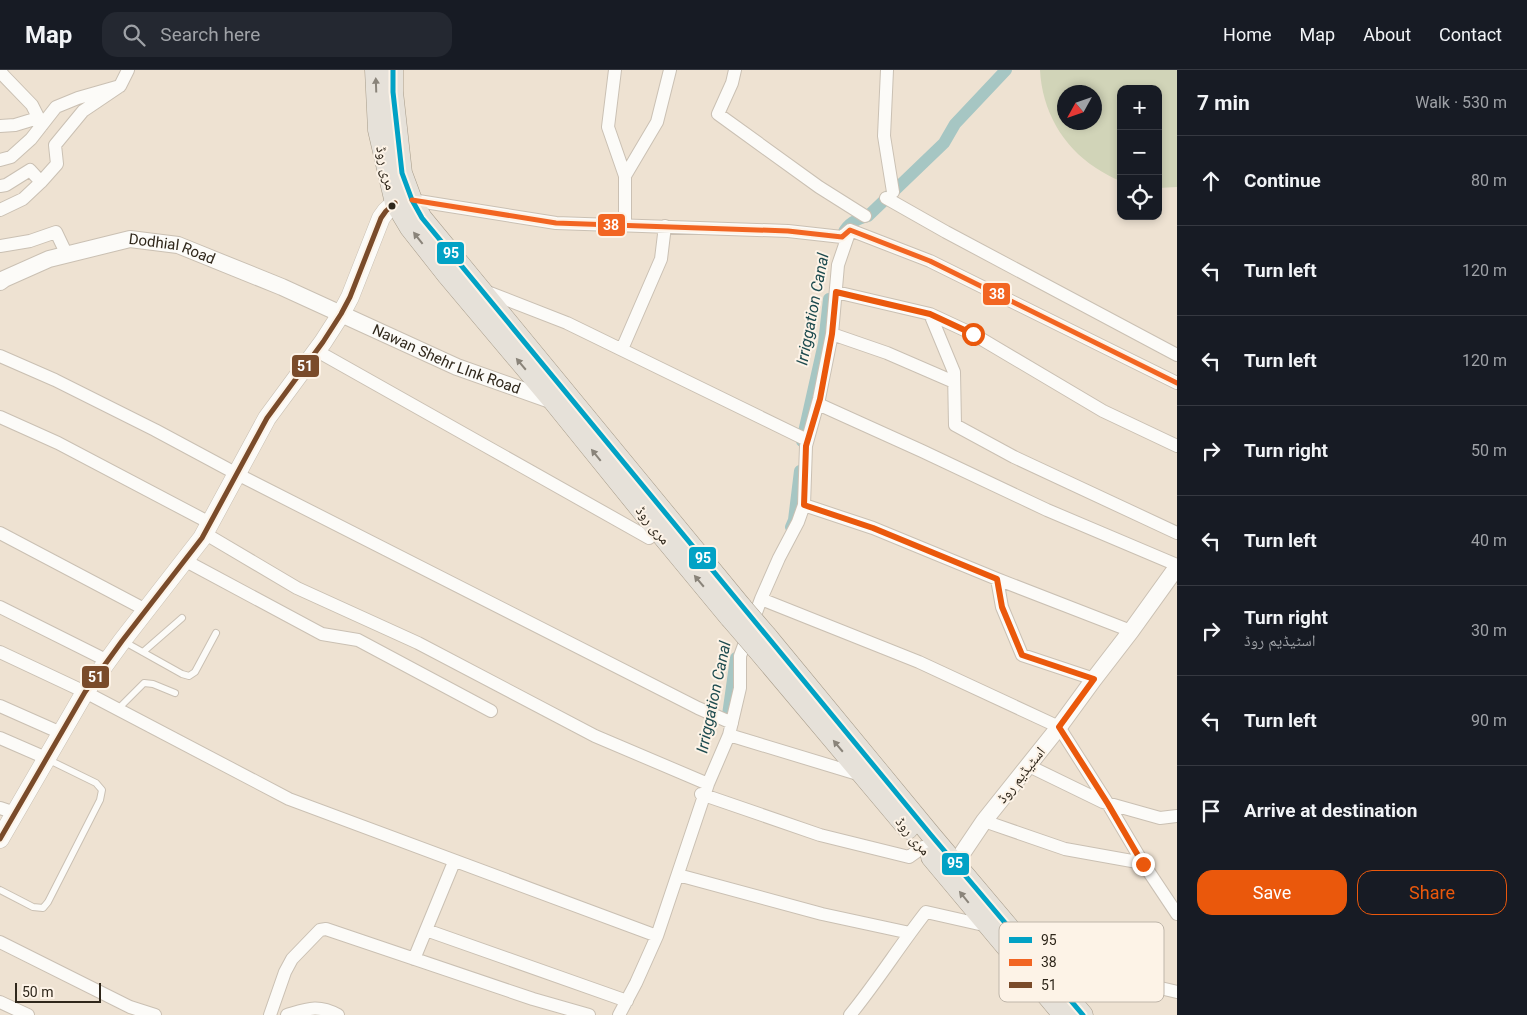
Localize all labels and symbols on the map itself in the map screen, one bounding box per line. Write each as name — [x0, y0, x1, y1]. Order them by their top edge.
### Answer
one-way arrow — [371, 77, 379, 93]
north arrow — [1057, 85, 1102, 130]
street label: مری روڈ — [371, 144, 400, 192]
unlabelled marker — [387, 201, 397, 211]
line badge: 38 — [597, 213, 626, 237]
text: 38 — [603, 217, 619, 233]
street label: Dodhial Road — [128, 230, 218, 268]
one-way arrow — [413, 232, 424, 245]
line badge: 95 — [436, 241, 465, 265]
text: 95 — [443, 245, 459, 261]
water label: Irriggation Canal — [792, 251, 833, 367]
line badge: 38 — [982, 282, 1011, 306]
text: 38 — [989, 286, 1005, 302]
street label: Nawan Shehr LInk Road — [370, 321, 523, 398]
route start — [962, 323, 985, 346]
line badge: 51 — [291, 354, 320, 378]
text: 51 — [297, 358, 313, 374]
one-way arrow — [516, 358, 527, 371]
one-way arrow — [591, 449, 602, 462]
street label: مری روڈ — [631, 502, 674, 549]
line badge: 95 — [688, 546, 717, 570]
text: 95 — [695, 550, 711, 566]
one-way arrow — [694, 575, 705, 588]
water label: Irriggation Canal — [692, 639, 735, 755]
line badge: 51 — [81, 665, 110, 689]
text: 51 — [88, 669, 104, 685]
one-way arrow — [832, 739, 843, 752]
street label: اسٹیڈیم روڈ — [993, 743, 1050, 807]
street label: مری روڈ — [891, 813, 934, 860]
line badge: 95 — [941, 852, 970, 876]
route end — [1132, 853, 1155, 876]
text: 95 — [947, 855, 963, 871]
one-way arrow — [959, 891, 970, 904]
legend — [999, 922, 1164, 1002]
text: 95 — [1041, 932, 1057, 948]
text: 38 — [1041, 954, 1057, 970]
text: 51 — [1041, 977, 1057, 993]
scale bar — [15, 980, 101, 1003]

